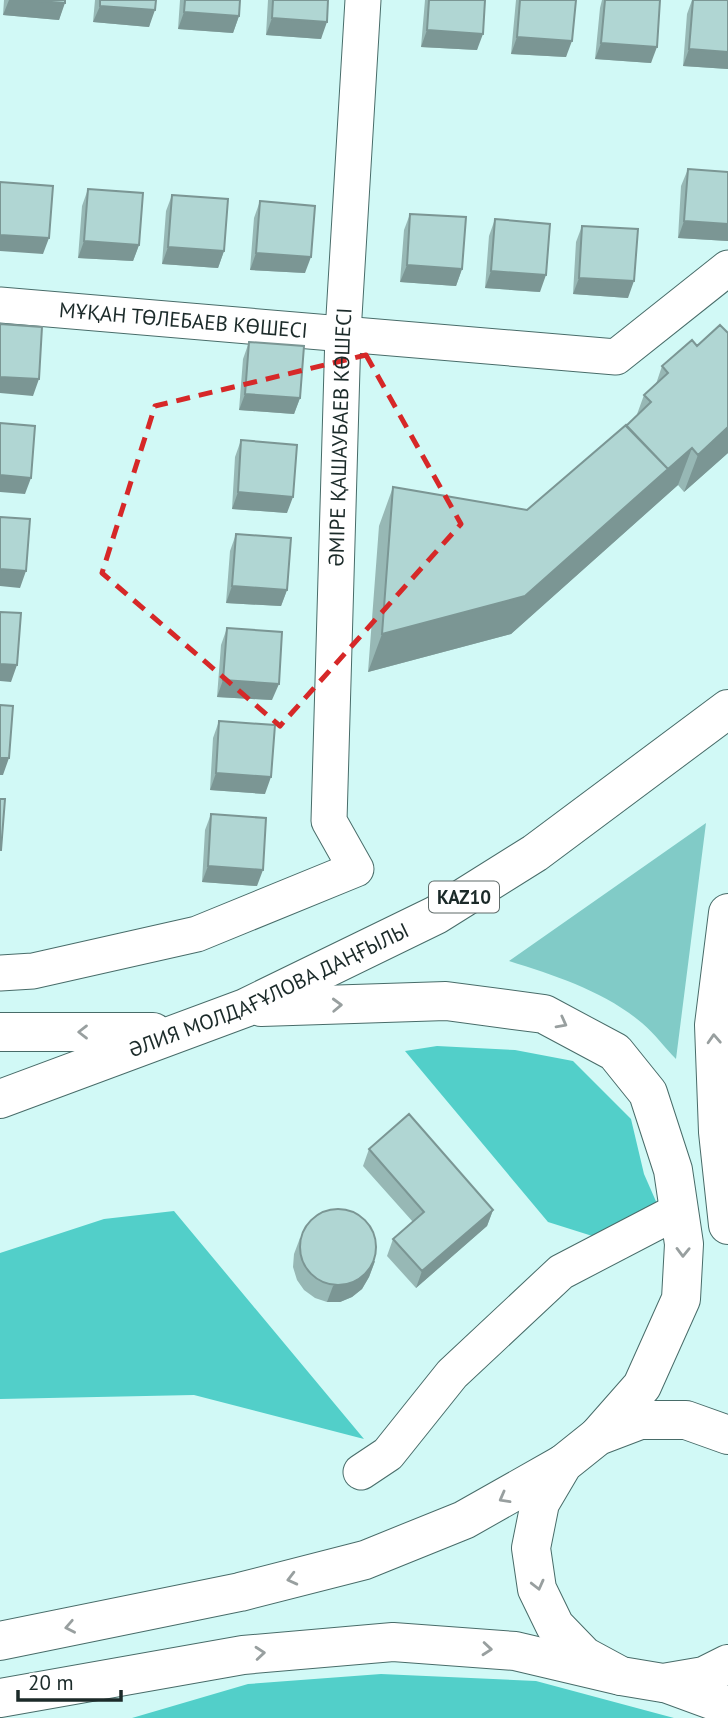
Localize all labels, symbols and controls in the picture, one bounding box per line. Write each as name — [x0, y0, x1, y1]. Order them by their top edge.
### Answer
street label: МҰҚАН ТӨЛЕБАЕВ КӨШЕСІ — [58, 296, 309, 344]
street label: ӘМІРЕ ҚАШАУБАЕВ КӨШЕСІ — [322, 307, 357, 567]
road number: KAZ10 — [429, 882, 499, 912]
street label: ӘЛИЯ МОЛДАҒҰЛОВА ДАҢҒЫЛЫ — [125, 916, 413, 1063]
one-way arrow — [332, 997, 343, 1012]
one-way arrow — [554, 1015, 567, 1029]
one-way arrow — [78, 1024, 88, 1040]
one-way arrow — [707, 1034, 722, 1045]
one-way arrow — [675, 1247, 691, 1257]
one-way arrow — [498, 1490, 511, 1503]
one-way arrow — [286, 1571, 298, 1585]
one-way arrow — [530, 1579, 544, 1591]
one-way arrow — [64, 1618, 76, 1633]
one-way arrow — [482, 1641, 493, 1656]
one-way arrow — [255, 1646, 266, 1661]
scale bar — [18, 1658, 121, 1702]
text: 20 m — [28, 1669, 74, 1696]

